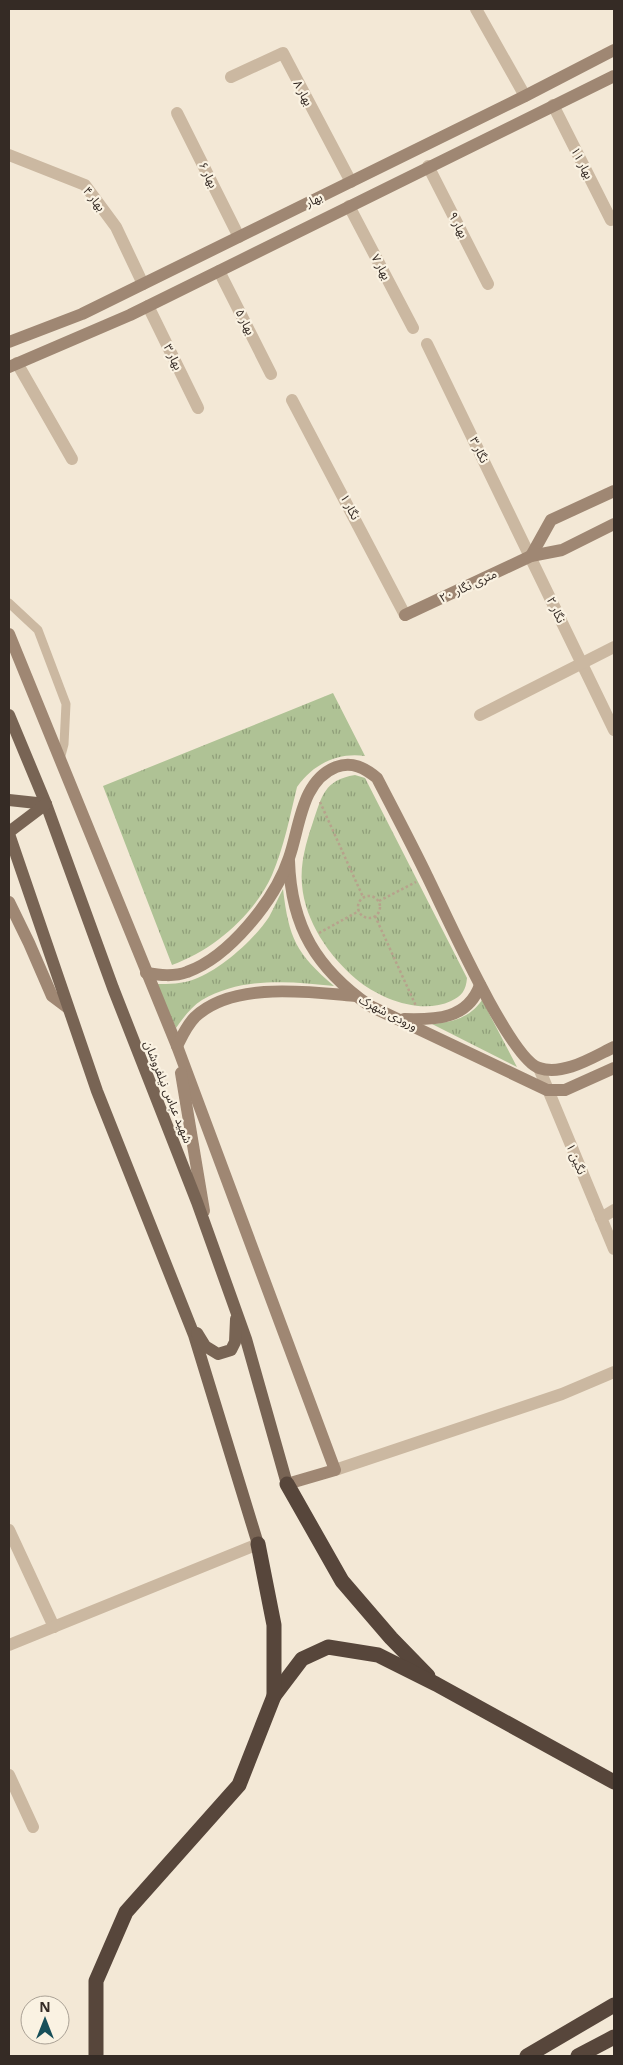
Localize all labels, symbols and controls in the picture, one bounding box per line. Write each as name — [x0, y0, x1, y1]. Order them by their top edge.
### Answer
street label: بهار ۸ — [290, 77, 317, 109]
street label: بهار ۱۱ — [567, 144, 598, 182]
street label: بهار ۶ — [195, 159, 222, 191]
street label: بهار ۴ — [79, 183, 109, 215]
street label: بهار — [301, 188, 325, 211]
street label: بهار ۹ — [445, 209, 472, 241]
street label: بهار ۷ — [368, 251, 395, 283]
street label: بهار ۵ — [232, 306, 259, 338]
street label: بهار ۳ — [160, 341, 187, 373]
street label: نگار ۳ — [466, 434, 493, 466]
street label: نگار ۱ — [337, 491, 364, 523]
street label: ۲۰ متری نگار — [436, 565, 499, 606]
street label: نگار ۲ — [543, 594, 570, 626]
street label: ورودی شهرک — [356, 991, 420, 1035]
street label: شهید عباس نیلفروشان — [140, 1038, 197, 1146]
street label: نگین ۱ — [562, 1140, 591, 1177]
north arrow — [20, 1995, 70, 2045]
text: N — [39, 1997, 51, 2016]

